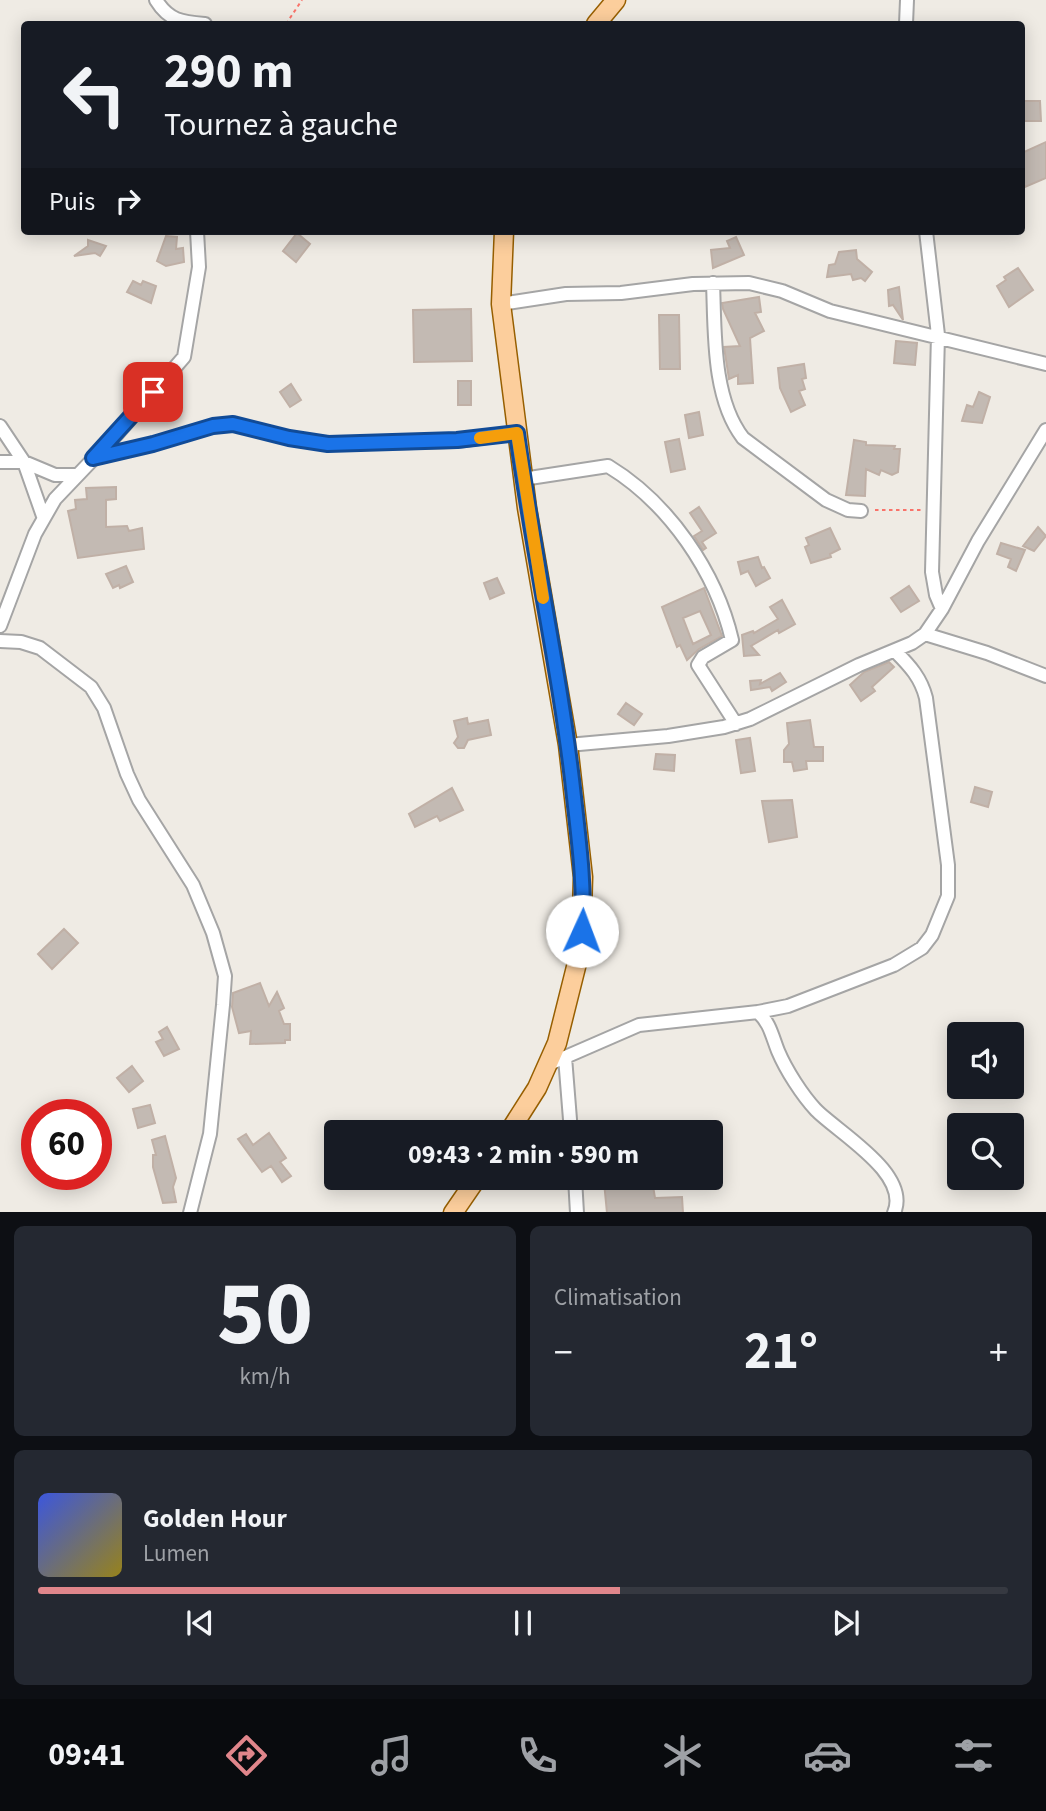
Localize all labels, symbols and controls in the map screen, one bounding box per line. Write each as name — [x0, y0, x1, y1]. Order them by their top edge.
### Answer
text: 290 m — [164, 37, 293, 107]
icon: left — [49, 49, 140, 140]
text: Tournez à gauche — [164, 102, 398, 148]
icon: right — [109, 182, 147, 220]
text: Puis — [49, 183, 95, 220]
pin — [123, 362, 183, 422]
icon: arrive — [134, 373, 172, 411]
position arrow — [545, 894, 619, 968]
map controls — [947, 1022, 1024, 1190]
button: sound — [947, 1022, 1024, 1099]
speed limit sign: 60 — [21, 1099, 112, 1190]
button: search — [947, 1113, 1024, 1190]
text: 09:43 · 2 min · 590 m — [408, 1136, 639, 1173]
text: 50 — [217, 1250, 313, 1379]
text: Climatisation — [554, 1281, 682, 1314]
text: 21° — [744, 1315, 818, 1389]
text: − — [554, 1326, 573, 1380]
text: + — [989, 1326, 1008, 1380]
text: km/h — [239, 1360, 291, 1393]
text: Golden Hour — [143, 1500, 287, 1537]
text: Lumen — [143, 1537, 210, 1570]
icon: previous — [181, 1604, 219, 1642]
icon: pause — [504, 1604, 542, 1642]
icon: next — [827, 1604, 865, 1642]
icon: directions — [222, 1731, 271, 1780]
icon: music — [367, 1731, 416, 1780]
icon: phone — [513, 1731, 562, 1780]
icon: climate — [658, 1731, 707, 1780]
icon: car — [803, 1731, 852, 1780]
icon: filters — [949, 1731, 998, 1780]
text: 09:41 — [48, 1732, 125, 1778]

